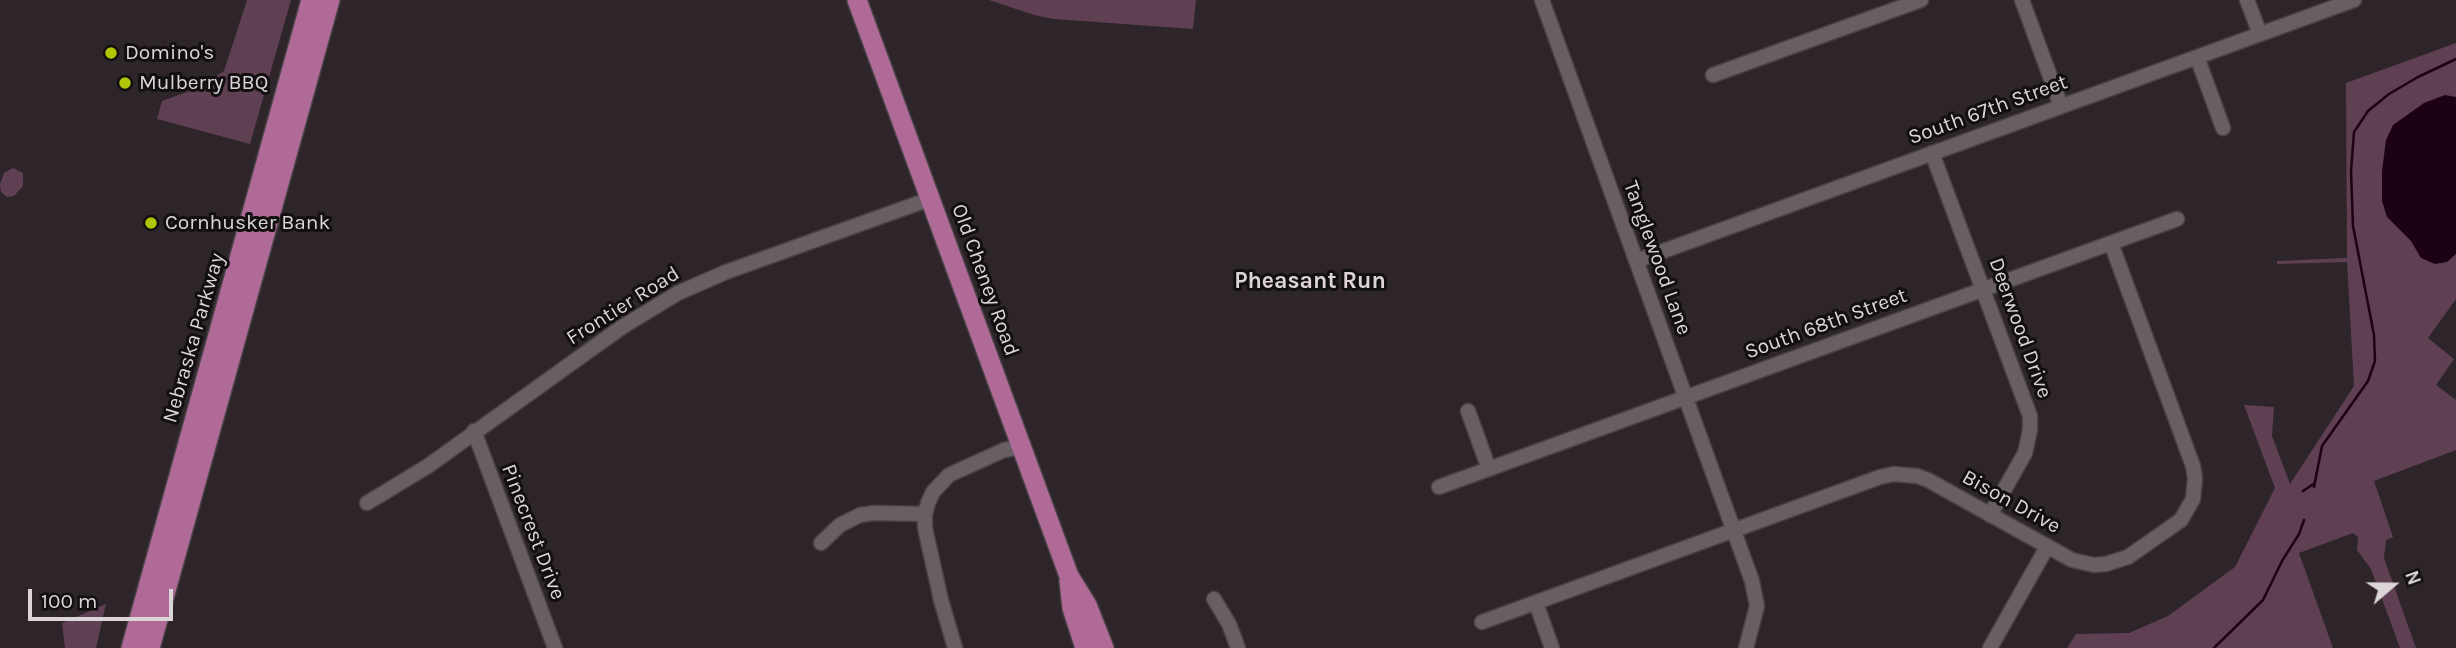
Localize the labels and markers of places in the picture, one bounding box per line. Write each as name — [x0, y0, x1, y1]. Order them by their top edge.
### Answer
place label: Domino's — [125, 40, 214, 66]
marker: Domino's — [103, 45, 119, 61]
place label: Mulberry BBQ — [139, 70, 268, 96]
marker: Mulberry BBQ — [117, 75, 133, 91]
place label: Cornhusker Bank — [165, 210, 330, 236]
marker: Cornhusker Bank — [143, 215, 159, 231]

